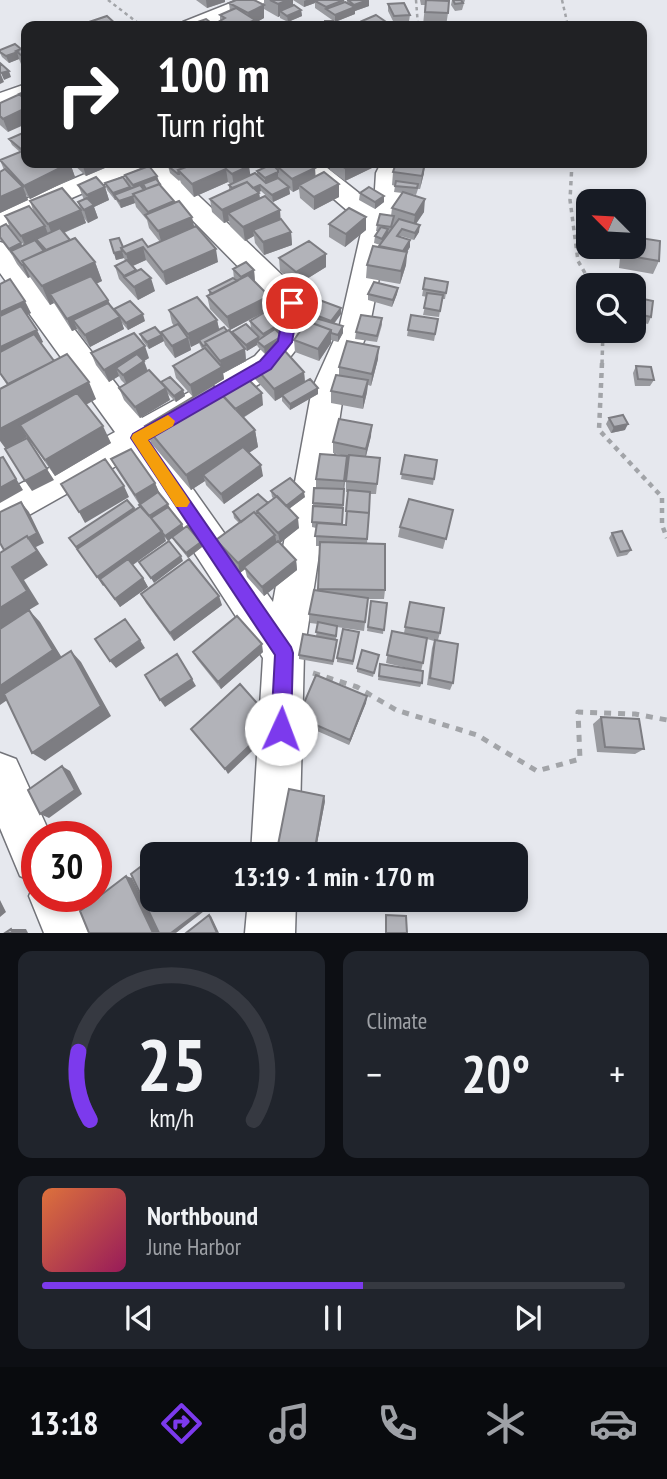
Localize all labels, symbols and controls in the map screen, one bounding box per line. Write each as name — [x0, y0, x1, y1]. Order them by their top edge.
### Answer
text: 100 m — [157, 42, 270, 106]
icon: right — [42, 49, 133, 140]
text: Turn right — [157, 104, 265, 146]
north arrow — [576, 189, 646, 259]
map controls — [576, 189, 646, 343]
pin — [262, 273, 322, 333]
button: search — [576, 273, 646, 343]
icon: arrive — [273, 284, 311, 322]
position arrow — [244, 692, 318, 766]
speed limit sign: 30 — [21, 821, 112, 912]
text: 13:19 · 1 min · 170 m — [234, 860, 434, 893]
text: Climate — [367, 1006, 427, 1035]
text: 25 — [136, 1017, 206, 1111]
text: 20° — [461, 1040, 530, 1107]
text: − — [367, 1049, 382, 1098]
text: + — [609, 1049, 625, 1098]
text: km/h — [149, 1102, 193, 1134]
text: Northbound — [147, 1199, 258, 1232]
text: June Harbor — [147, 1232, 241, 1261]
icon: previous — [120, 1299, 158, 1337]
icon: pause — [314, 1299, 352, 1337]
icon: next — [509, 1299, 547, 1337]
icon: directions — [157, 1399, 206, 1448]
icon: music — [265, 1399, 314, 1448]
icon: phone — [373, 1399, 422, 1448]
icon: climate — [481, 1399, 530, 1448]
icon: car — [589, 1399, 638, 1448]
text: 13:18 — [29, 1402, 99, 1444]

